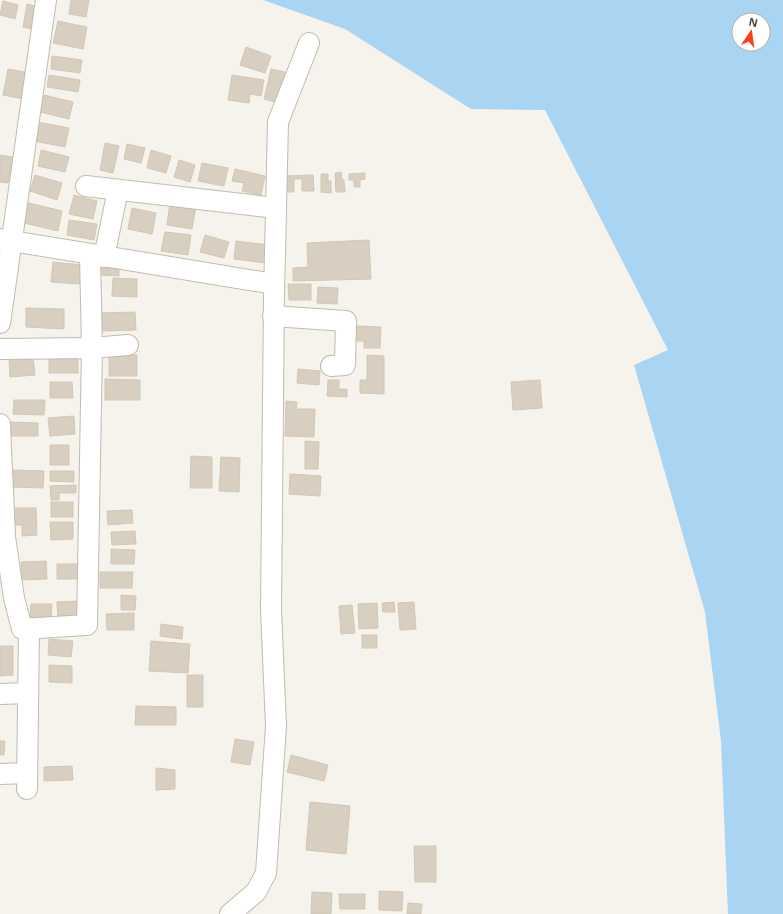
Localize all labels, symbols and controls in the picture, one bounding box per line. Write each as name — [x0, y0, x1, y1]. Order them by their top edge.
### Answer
north arrow — [731, 12, 771, 52]
text: N — [747, 13, 759, 30]

